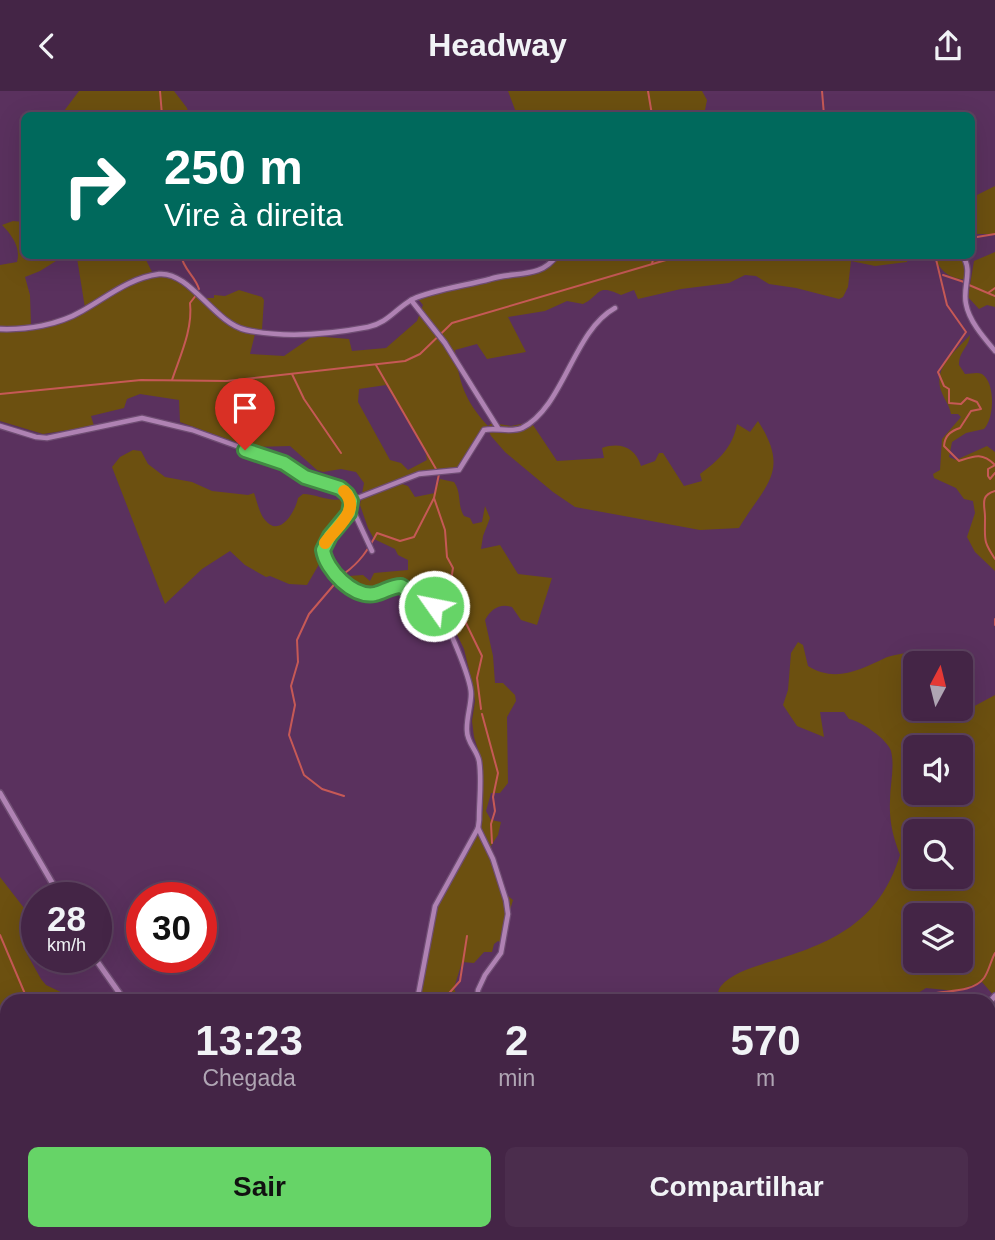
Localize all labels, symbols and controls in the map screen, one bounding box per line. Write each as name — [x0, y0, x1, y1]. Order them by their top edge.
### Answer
icon: back — [28, 27, 66, 65]
text: Headway — [428, 27, 567, 63]
icon: share — [929, 27, 967, 65]
icon: right — [49, 140, 140, 231]
text: 250 m — [164, 140, 303, 194]
text: Vire à direita — [164, 197, 343, 233]
pin — [215, 378, 275, 450]
icon: arrive — [226, 389, 264, 427]
position arrow — [397, 569, 471, 643]
north arrow — [903, 651, 973, 721]
map controls — [903, 651, 973, 973]
button: sound — [903, 735, 973, 805]
button: search — [903, 819, 973, 889]
speed limit sign: 30 — [126, 882, 217, 973]
text: 28 — [47, 899, 86, 938]
button: layers — [903, 903, 973, 973]
text: km/h — [47, 935, 86, 955]
text: 13:23 — [195, 1017, 303, 1064]
text: 2 — [505, 1017, 528, 1064]
text: 570 — [731, 1017, 801, 1064]
text: Chegada — [202, 1065, 296, 1091]
text: min — [498, 1065, 535, 1091]
text: m — [756, 1065, 775, 1091]
button: Sair — [28, 1147, 491, 1227]
button: Compartilhar — [505, 1147, 968, 1227]

